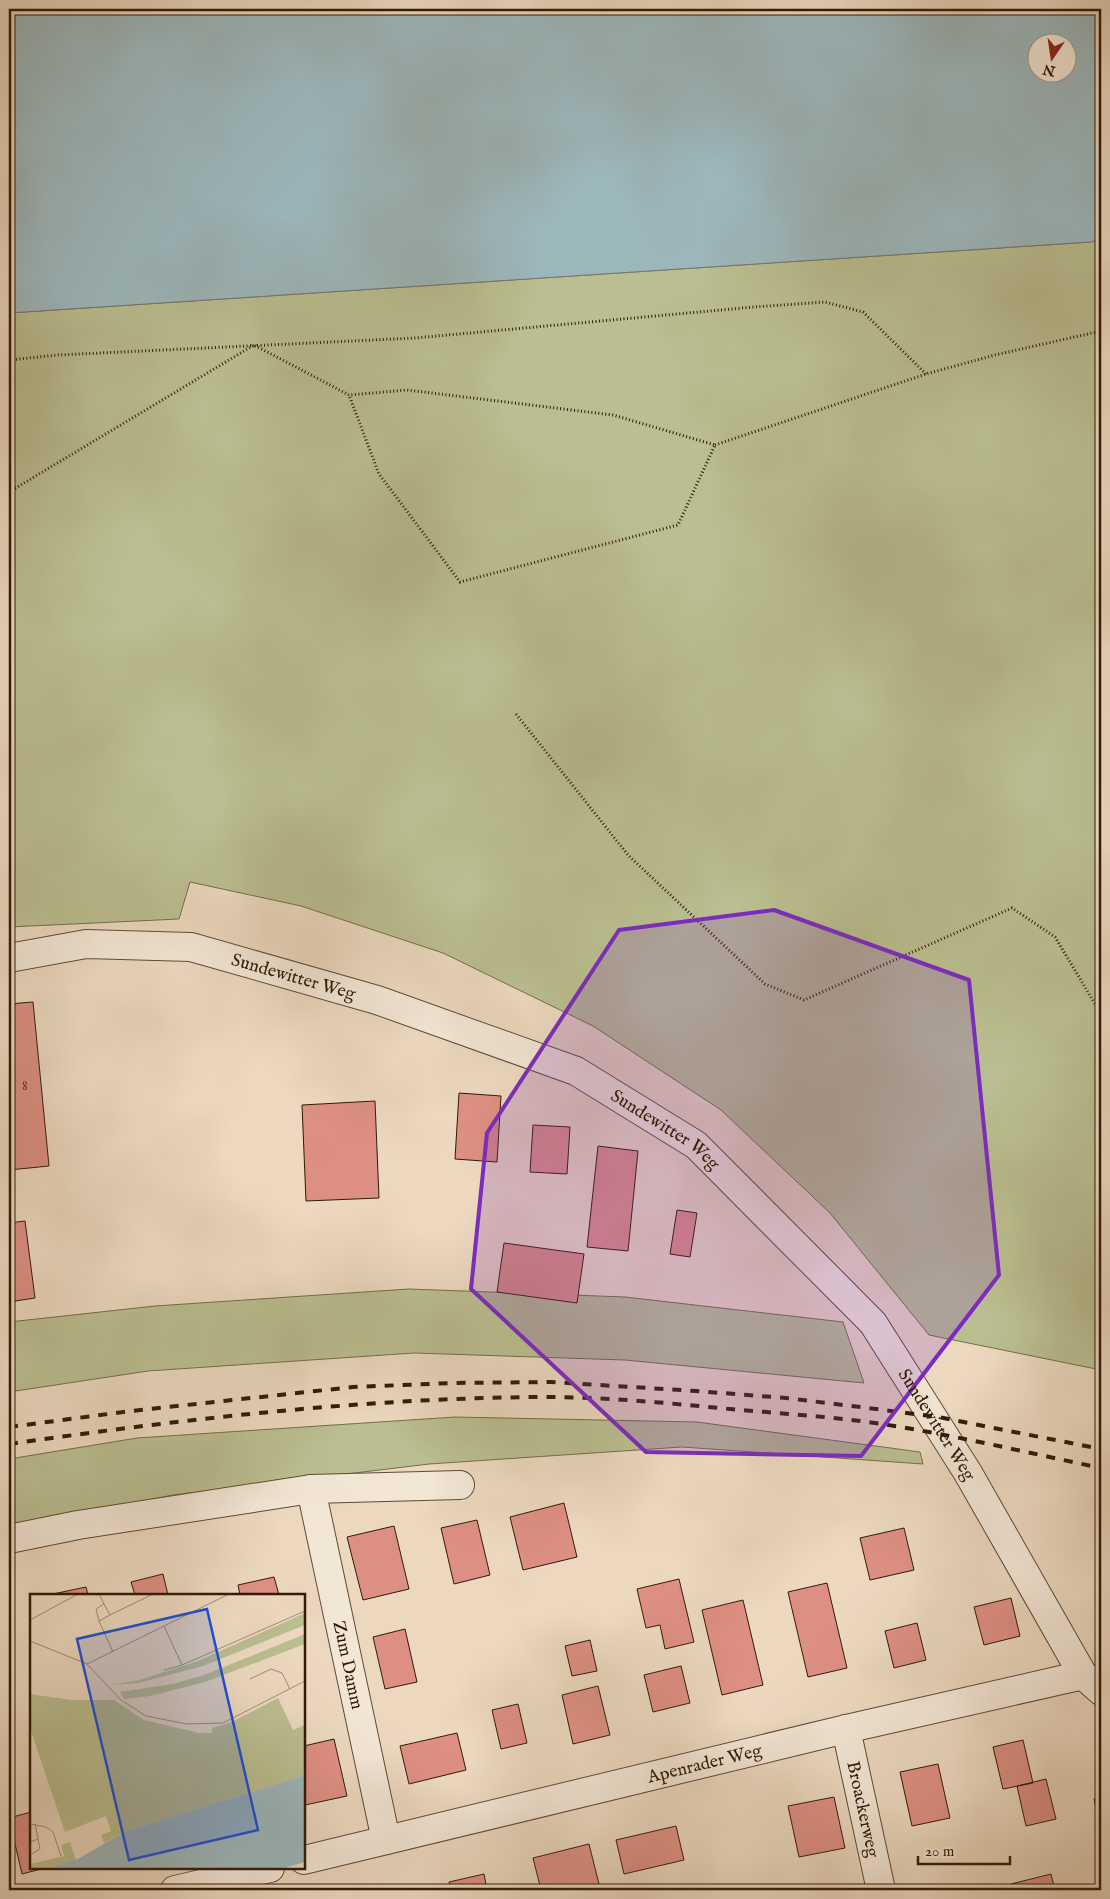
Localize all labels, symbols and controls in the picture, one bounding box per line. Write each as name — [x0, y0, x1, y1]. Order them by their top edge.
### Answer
north arrow — [1028, 32, 1078, 82]
text: N — [1041, 60, 1058, 80]
street label: Sundewitter Weg — [228, 949, 358, 1006]
house number: 8 — [22, 1076, 28, 1095]
street label: Sundewitter Weg — [606, 1085, 724, 1176]
street label: Sundewitter Weg — [892, 1365, 980, 1485]
inset map — [30, 1594, 305, 1869]
street label: Zum Damm — [326, 1619, 368, 1712]
street label: Apenrader Weg — [644, 1740, 765, 1790]
street label: Broackerweg — [840, 1759, 884, 1860]
scale bar — [918, 1834, 1010, 1866]
text: 20 m — [925, 1842, 955, 1861]

